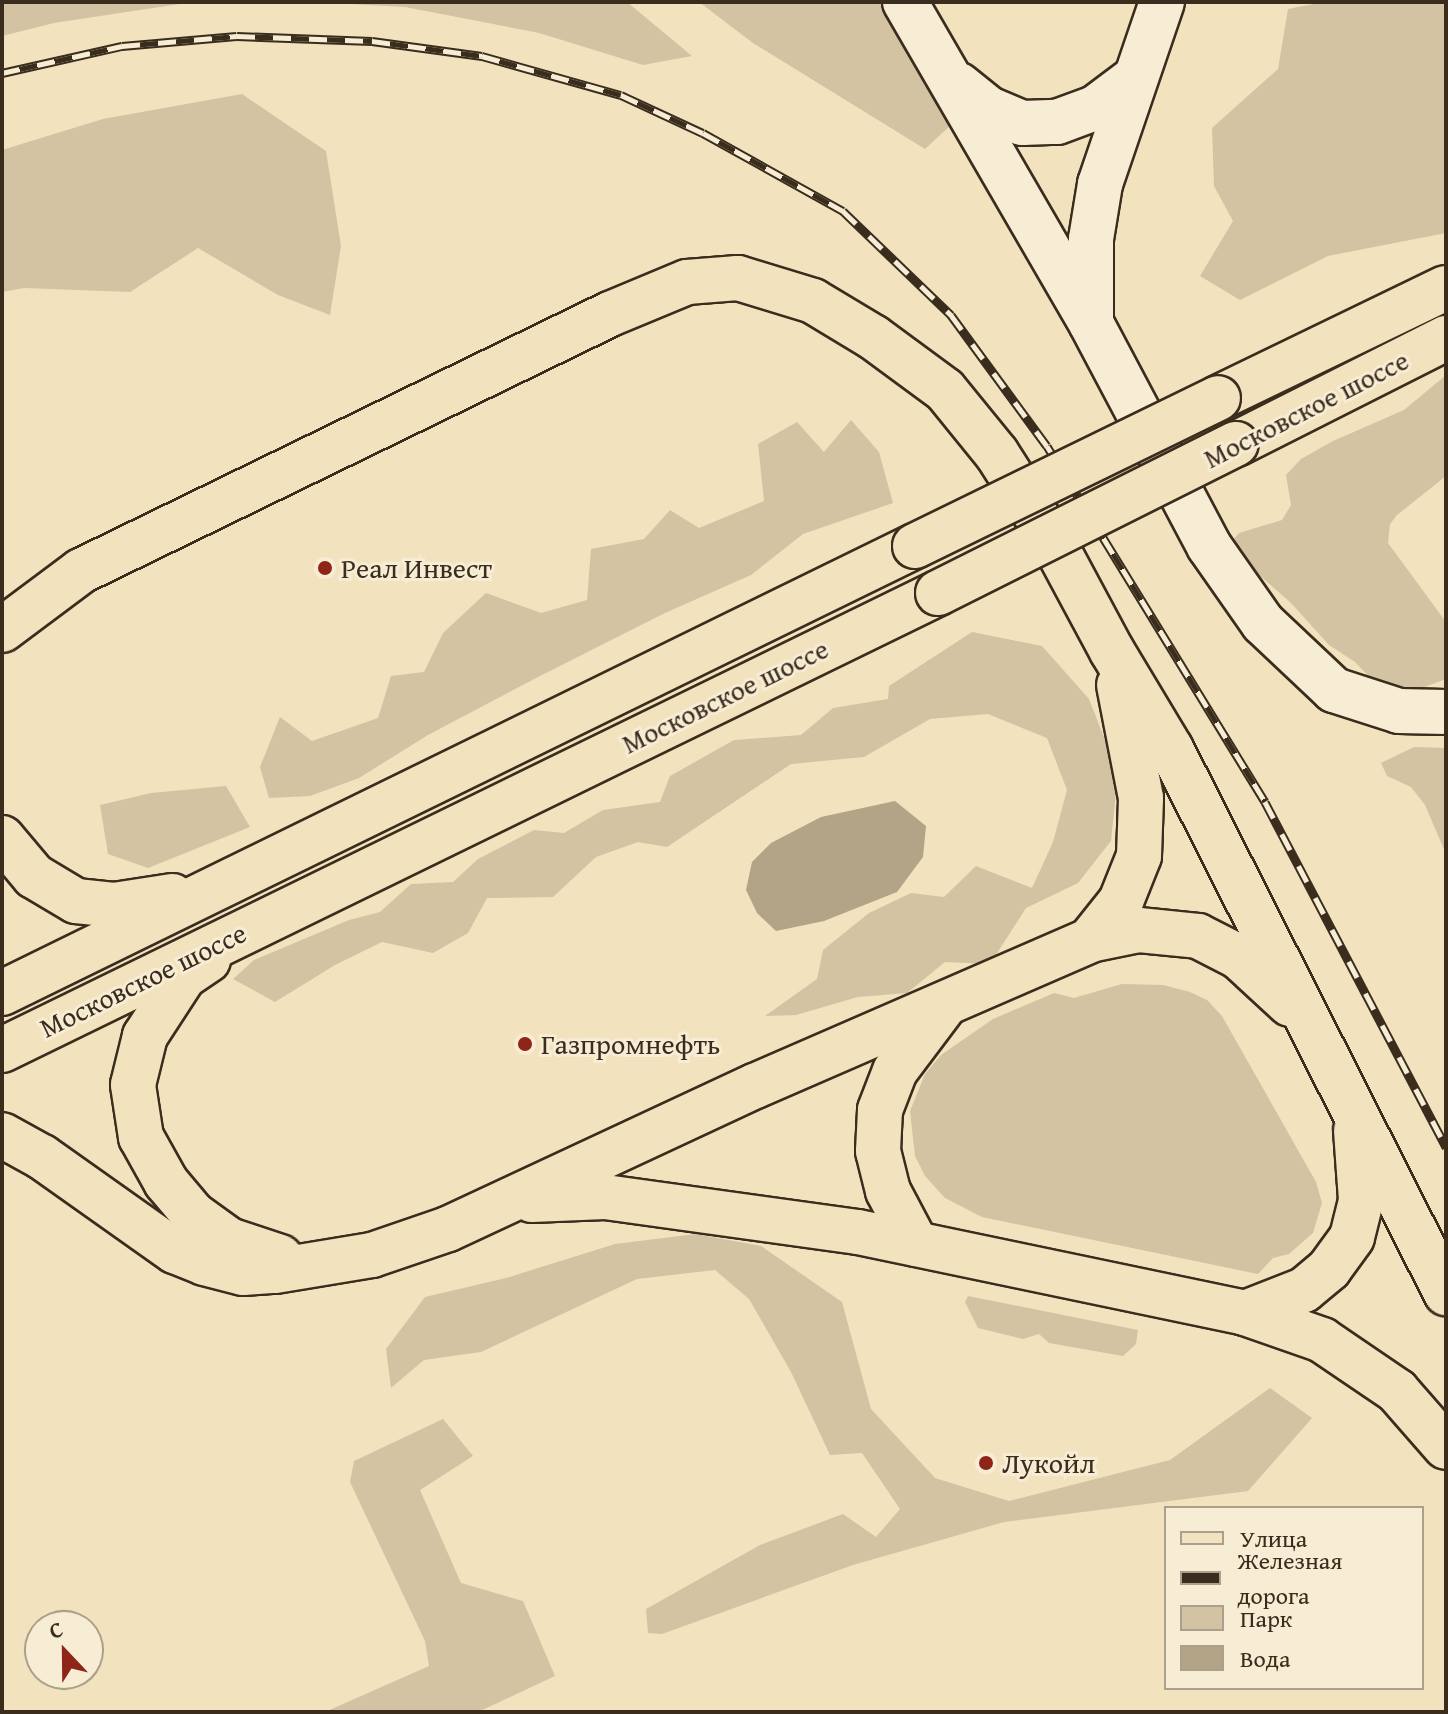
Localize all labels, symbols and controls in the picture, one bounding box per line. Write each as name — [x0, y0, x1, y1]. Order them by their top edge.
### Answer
street label: Московское шоссе — [1198, 343, 1414, 475]
place label: Реал Инвест — [341, 551, 492, 585]
marker: Реал Инвест — [316, 559, 334, 577]
street label: Московское шоссе — [616, 631, 834, 761]
street label: Московское шоссе — [34, 915, 252, 1045]
place label: Газпромнефть — [541, 1027, 720, 1061]
marker: Газпромнефть — [516, 1035, 534, 1053]
place label: Лукойл — [1002, 1446, 1095, 1480]
marker: Лукойл — [977, 1454, 995, 1472]
legend — [1164, 1506, 1424, 1690]
text: Улица — [1240, 1521, 1307, 1556]
text: Железная дорога — [1237, 1543, 1342, 1613]
text: Парк — [1240, 1601, 1292, 1636]
north arrow — [24, 1610, 104, 1690]
text: С — [44, 1612, 68, 1647]
text: Вода — [1240, 1641, 1290, 1676]

